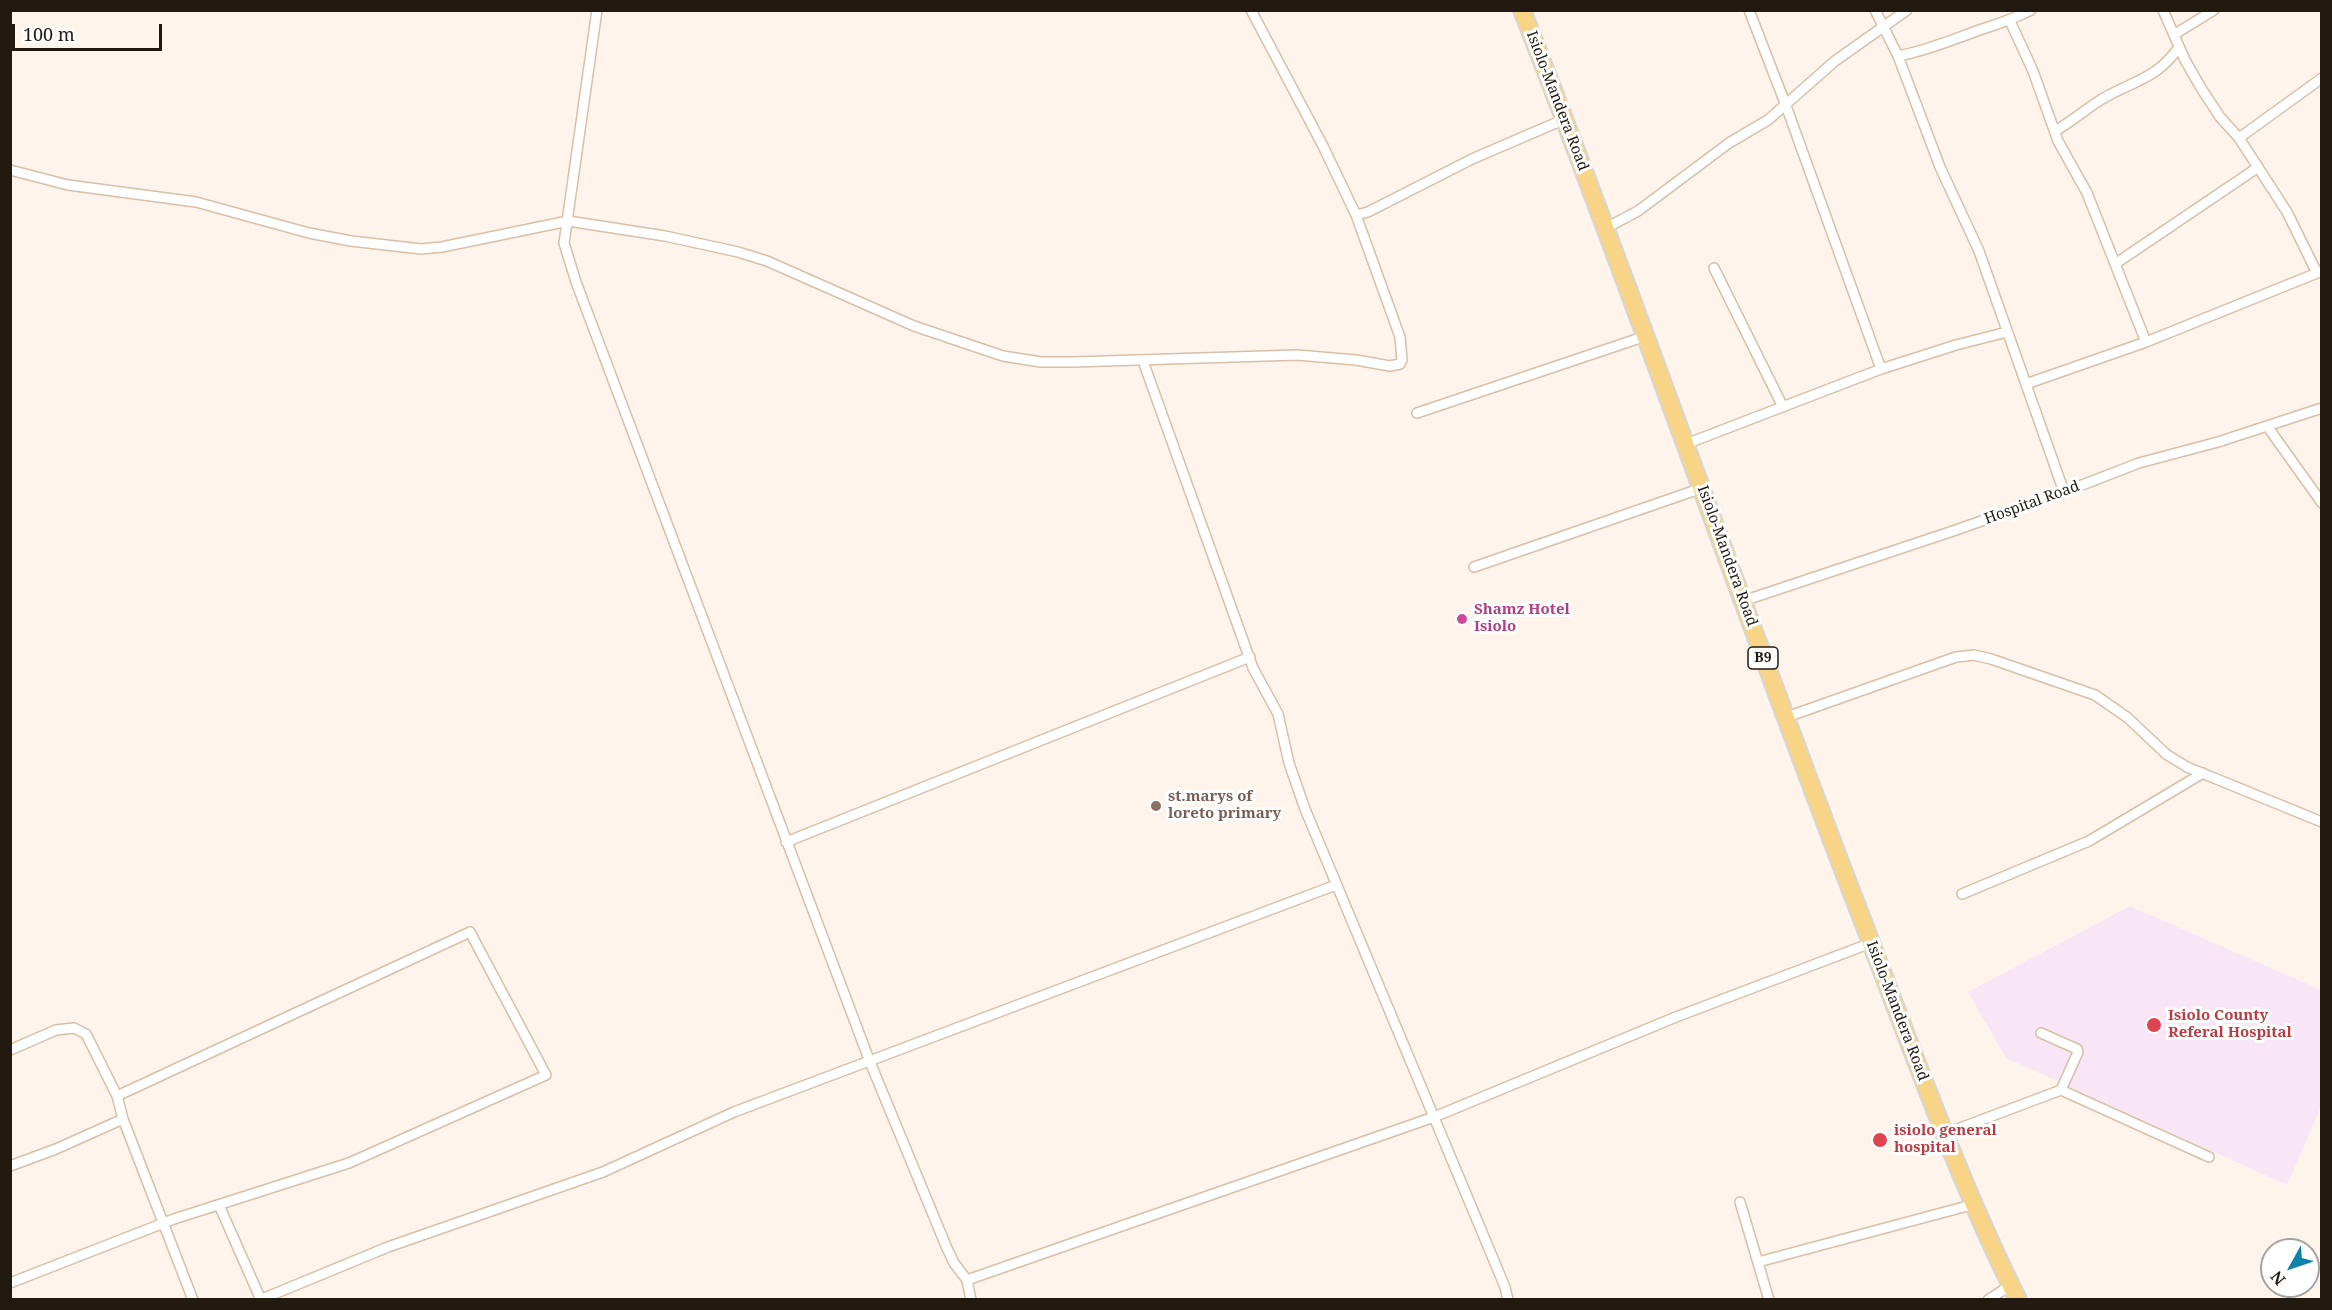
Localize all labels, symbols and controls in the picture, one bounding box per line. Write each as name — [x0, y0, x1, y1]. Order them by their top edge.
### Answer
scale bar — [15, 12, 165, 50]
text: 100 m — [23, 22, 75, 46]
street label: Isiolo-Mandera Road — [1522, 29, 1592, 173]
street label: Hospital Road — [1982, 477, 2082, 529]
street label: Isiolo-Mandera Road — [1693, 483, 1761, 629]
place label: Shamz Hotel Isiolo — [1474, 601, 1570, 636]
marker: Shamz Hotel Isiolo — [1455, 612, 1469, 626]
road number: B9 — [1748, 647, 1778, 669]
place label: st.marys of loreto primary — [1168, 788, 1281, 823]
marker: st.marys of loreto primary — [1149, 799, 1163, 813]
street label: Isiolo-Mandera Road — [1862, 939, 1932, 1083]
place label: Isiolo County Referal Hospital — [2168, 1007, 2292, 1042]
marker: Isiolo County Referal Hospital — [2145, 1016, 2163, 1034]
place label: isiolo general hospital — [1894, 1122, 1997, 1157]
marker: isiolo general hospital — [1871, 1131, 1889, 1149]
north arrow — [2260, 1238, 2320, 1298]
text: N — [2265, 1266, 2290, 1290]

